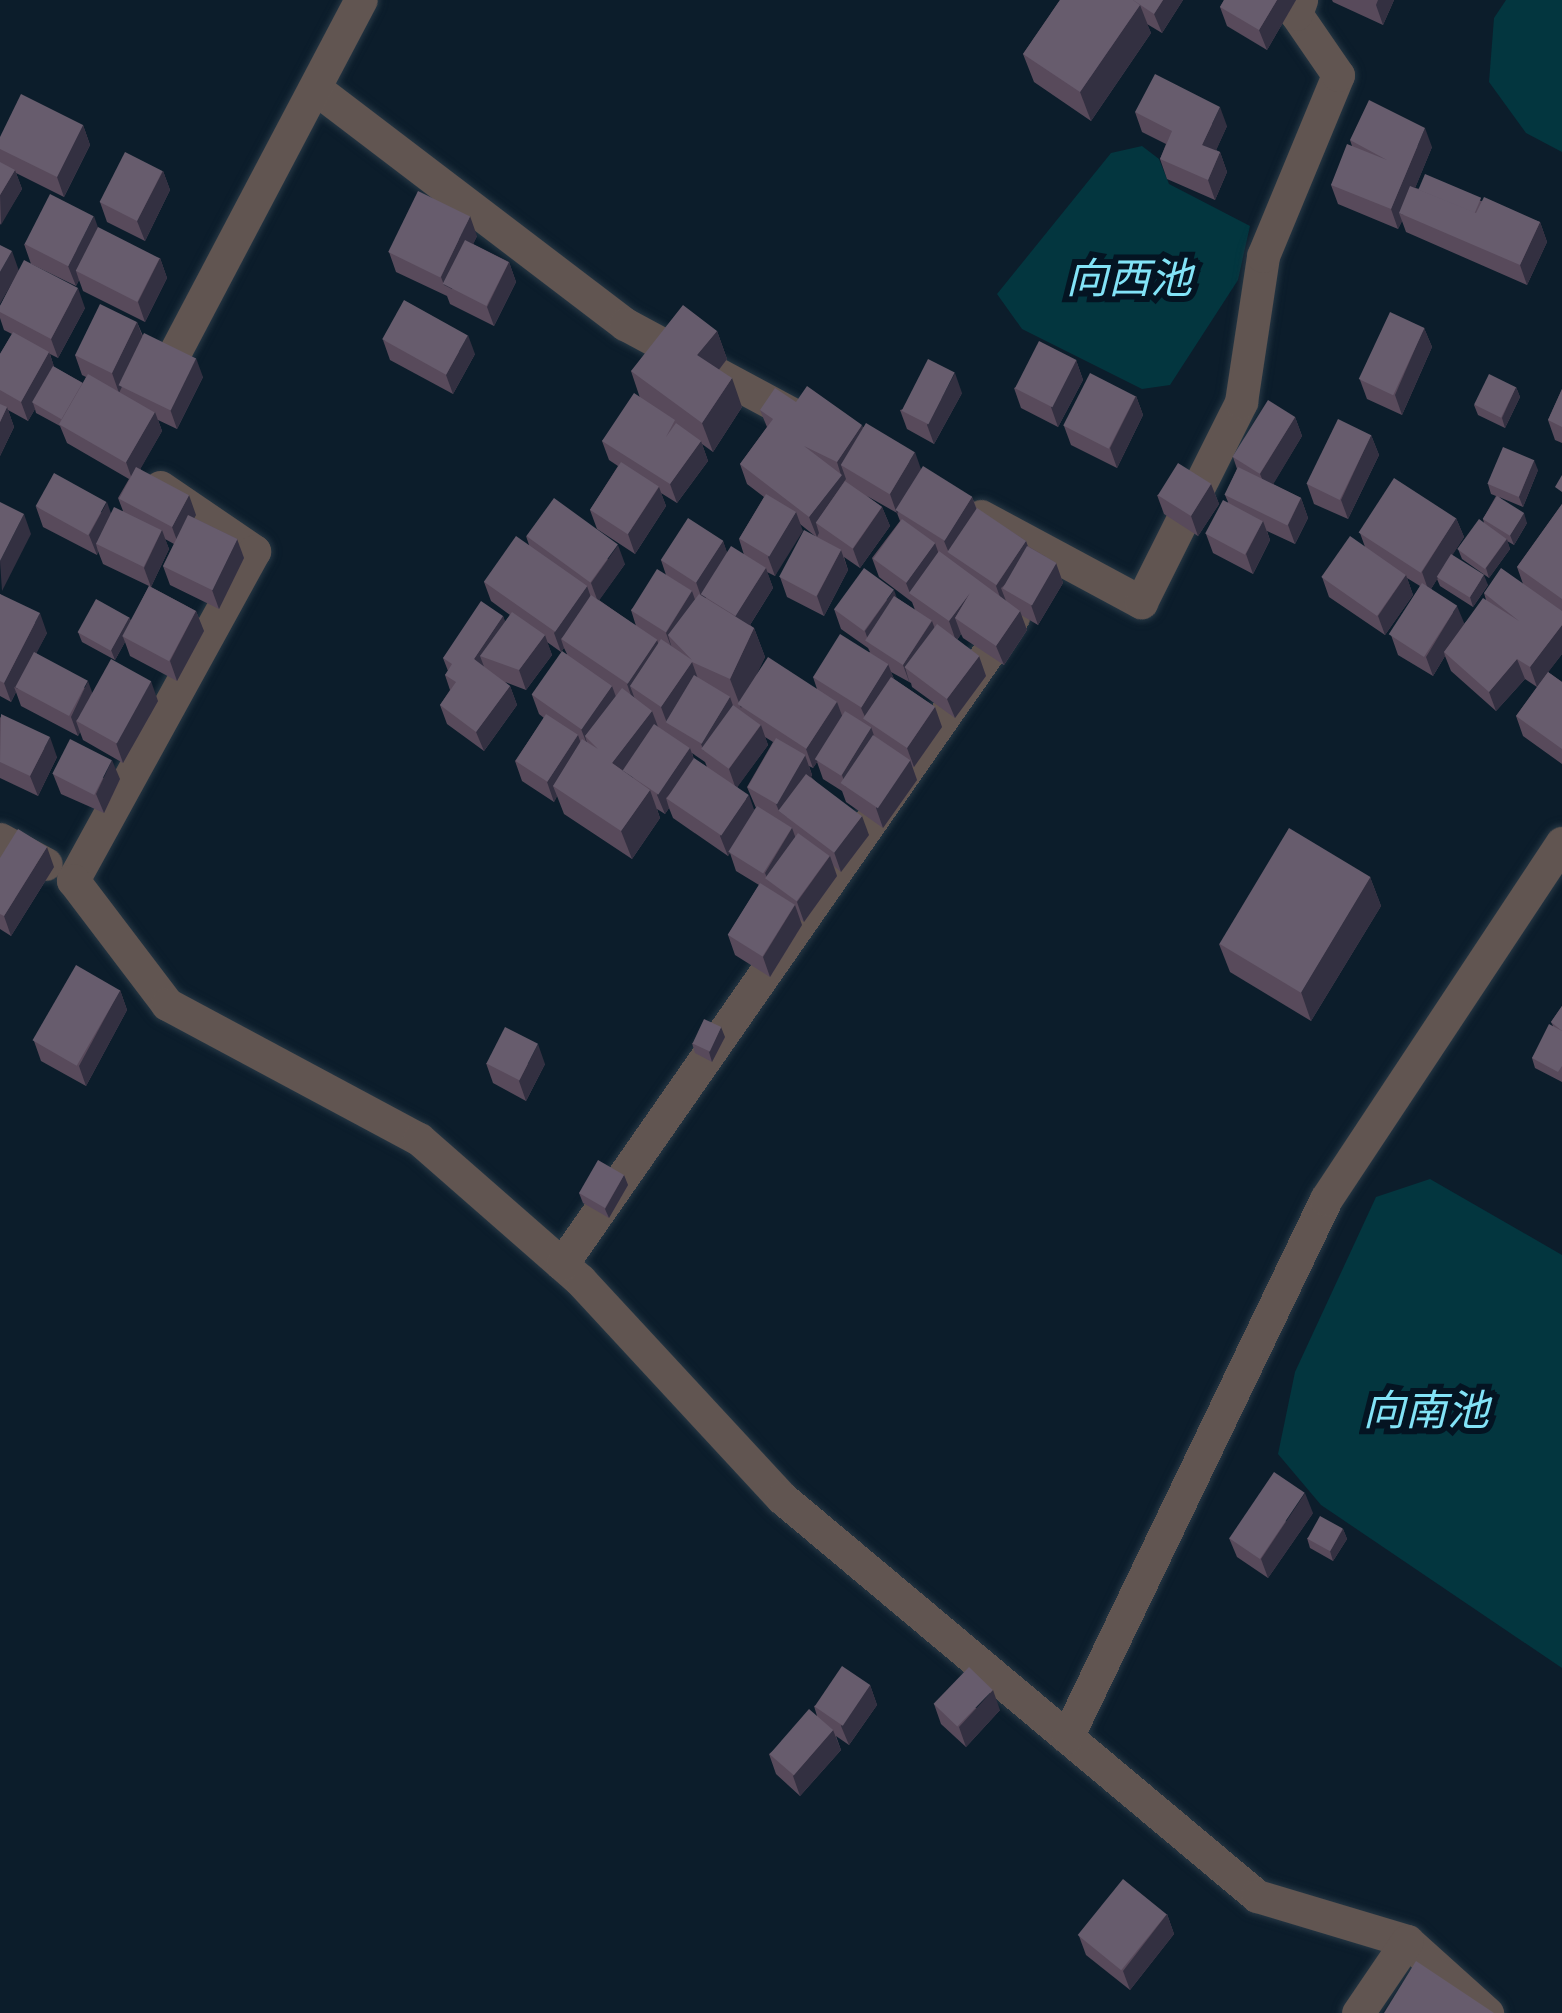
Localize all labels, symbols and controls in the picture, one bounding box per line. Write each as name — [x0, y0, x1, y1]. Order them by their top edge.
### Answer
water label: 向西池 — [1066, 253, 1192, 303]
water label: 向南池 — [1363, 1385, 1489, 1435]

